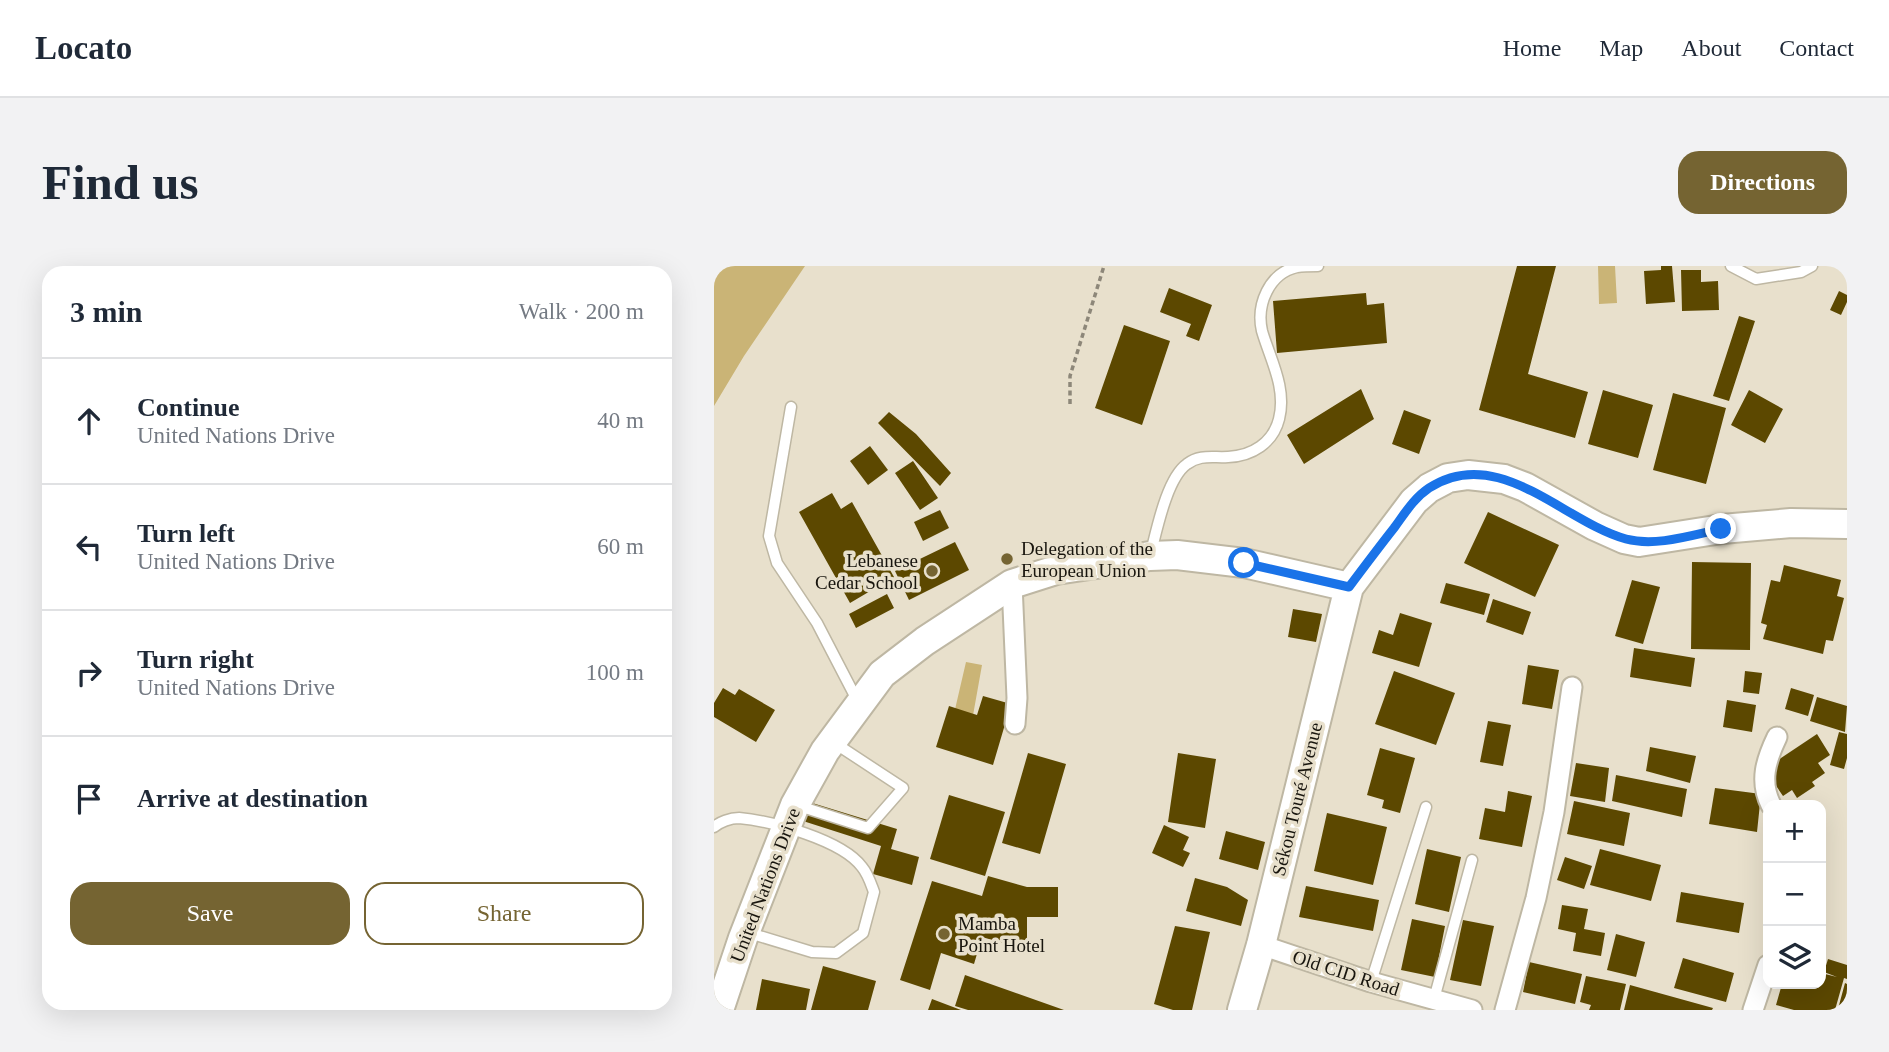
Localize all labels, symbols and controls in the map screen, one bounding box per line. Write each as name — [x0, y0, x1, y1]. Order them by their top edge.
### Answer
text: Locato — [35, 30, 132, 66]
text: Home — [1503, 35, 1561, 61]
text: Map — [1599, 35, 1643, 61]
text: About — [1681, 35, 1741, 61]
text: Contact — [1779, 35, 1854, 61]
button: Directions — [1678, 151, 1847, 214]
text: Find us — [42, 155, 199, 210]
text: 3 min — [70, 295, 143, 328]
text: Walk · 200 m — [519, 299, 644, 324]
text: Continue — [137, 393, 240, 422]
icon: ahead — [70, 402, 108, 440]
text: 40 m — [597, 408, 644, 433]
text: United Nations Drive — [137, 423, 335, 448]
route end — [1705, 513, 1736, 544]
text: Turn left — [137, 519, 235, 548]
icon: left — [70, 528, 108, 566]
text: 60 m — [597, 534, 644, 559]
place label: Delegation of the European Union — [1021, 538, 1153, 581]
route start — [1228, 547, 1259, 578]
text: United Nations Drive — [137, 549, 335, 574]
place label: Lebanese Cedar School — [815, 550, 918, 593]
marker: Delegation of the European Union — [999, 551, 1015, 567]
marker: Lebanese Cedar School — [924, 563, 940, 579]
text: Turn right — [137, 645, 254, 674]
icon: right — [70, 654, 108, 692]
text: 100 m — [586, 660, 644, 685]
text: United Nations Drive — [137, 675, 335, 700]
street label: Sékou Touré Avenue — [1268, 720, 1326, 878]
icon: arrive — [70, 780, 108, 818]
text: Arrive at destination — [137, 784, 368, 813]
map controls — [1763, 800, 1826, 989]
button: + — [1763, 800, 1826, 863]
street label: United Nations Drive — [726, 805, 804, 965]
button: − — [1763, 863, 1826, 926]
button: Save — [70, 882, 350, 945]
button: Share — [364, 882, 644, 945]
place label: Mamba Point Hotel — [958, 913, 1045, 956]
marker: Mamba Point Hotel — [936, 926, 952, 942]
button: layers — [1763, 926, 1826, 989]
street label: Old CID Road — [1290, 946, 1402, 1000]

